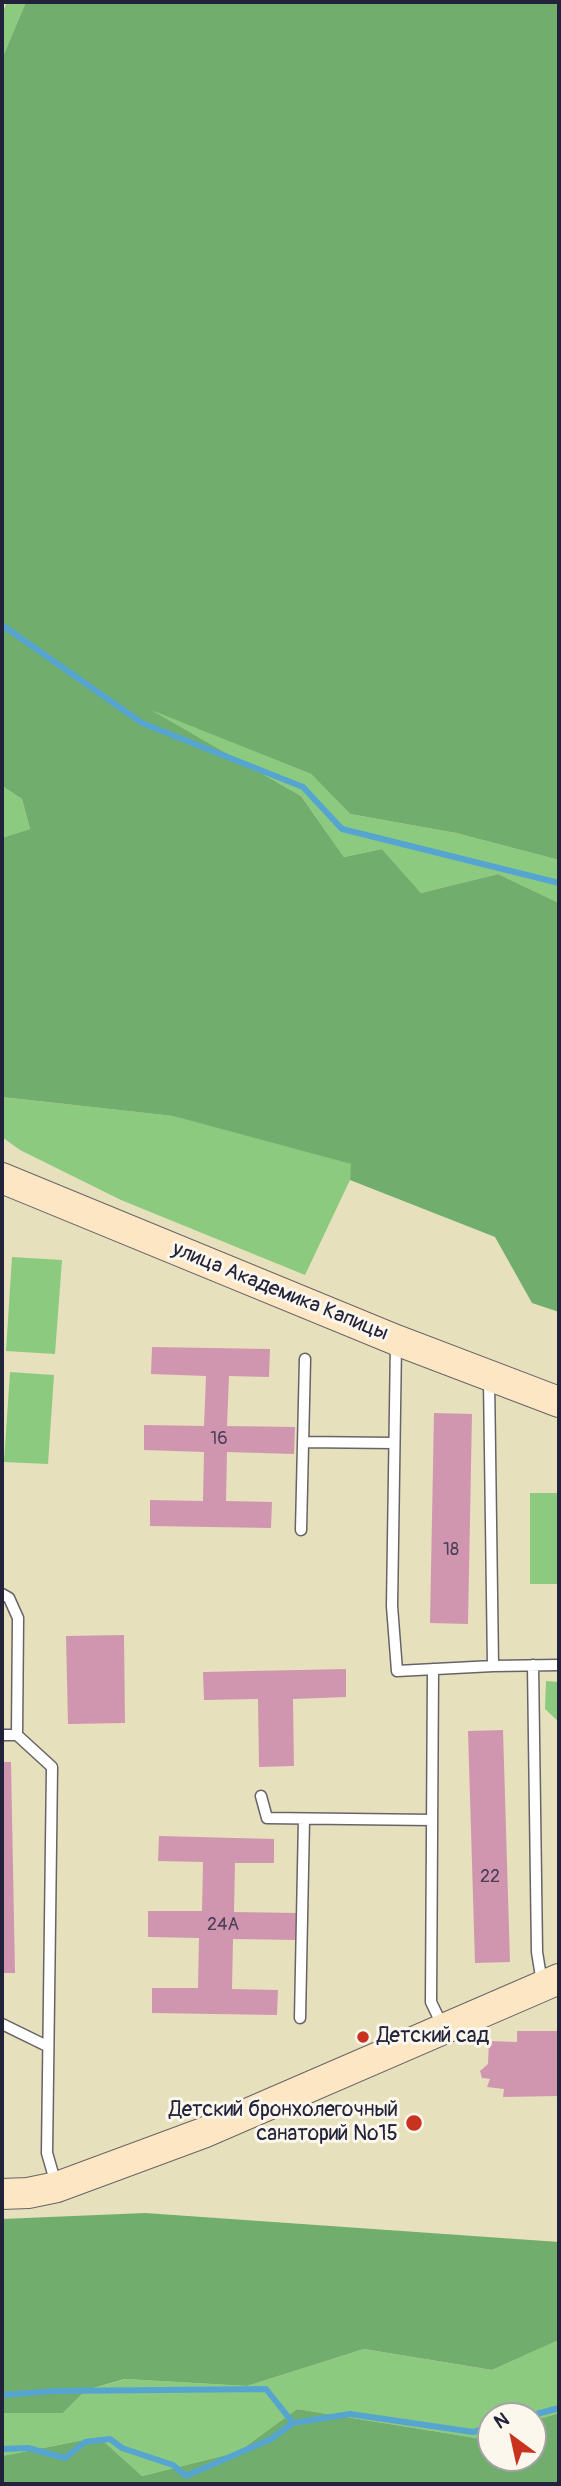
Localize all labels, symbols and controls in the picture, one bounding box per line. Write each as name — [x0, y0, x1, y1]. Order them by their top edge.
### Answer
street label: улица Академика Капицы — [168, 1237, 392, 1347]
house number: 16 — [210, 1428, 228, 1450]
house number: 18 — [443, 1539, 459, 1561]
house number: 22 — [480, 1866, 500, 1888]
house number: 24А — [207, 1914, 239, 1936]
place label: Детский сад — [377, 2024, 489, 2050]
marker: Детский сад — [355, 2029, 371, 2045]
place label: Детский бронхолегочный санаторий №15 — [169, 2098, 398, 2148]
marker: Детский бронхолегочный санаторий №15 — [404, 2113, 424, 2133]
north arrow — [477, 2402, 547, 2472]
text: N — [490, 2408, 514, 2435]

